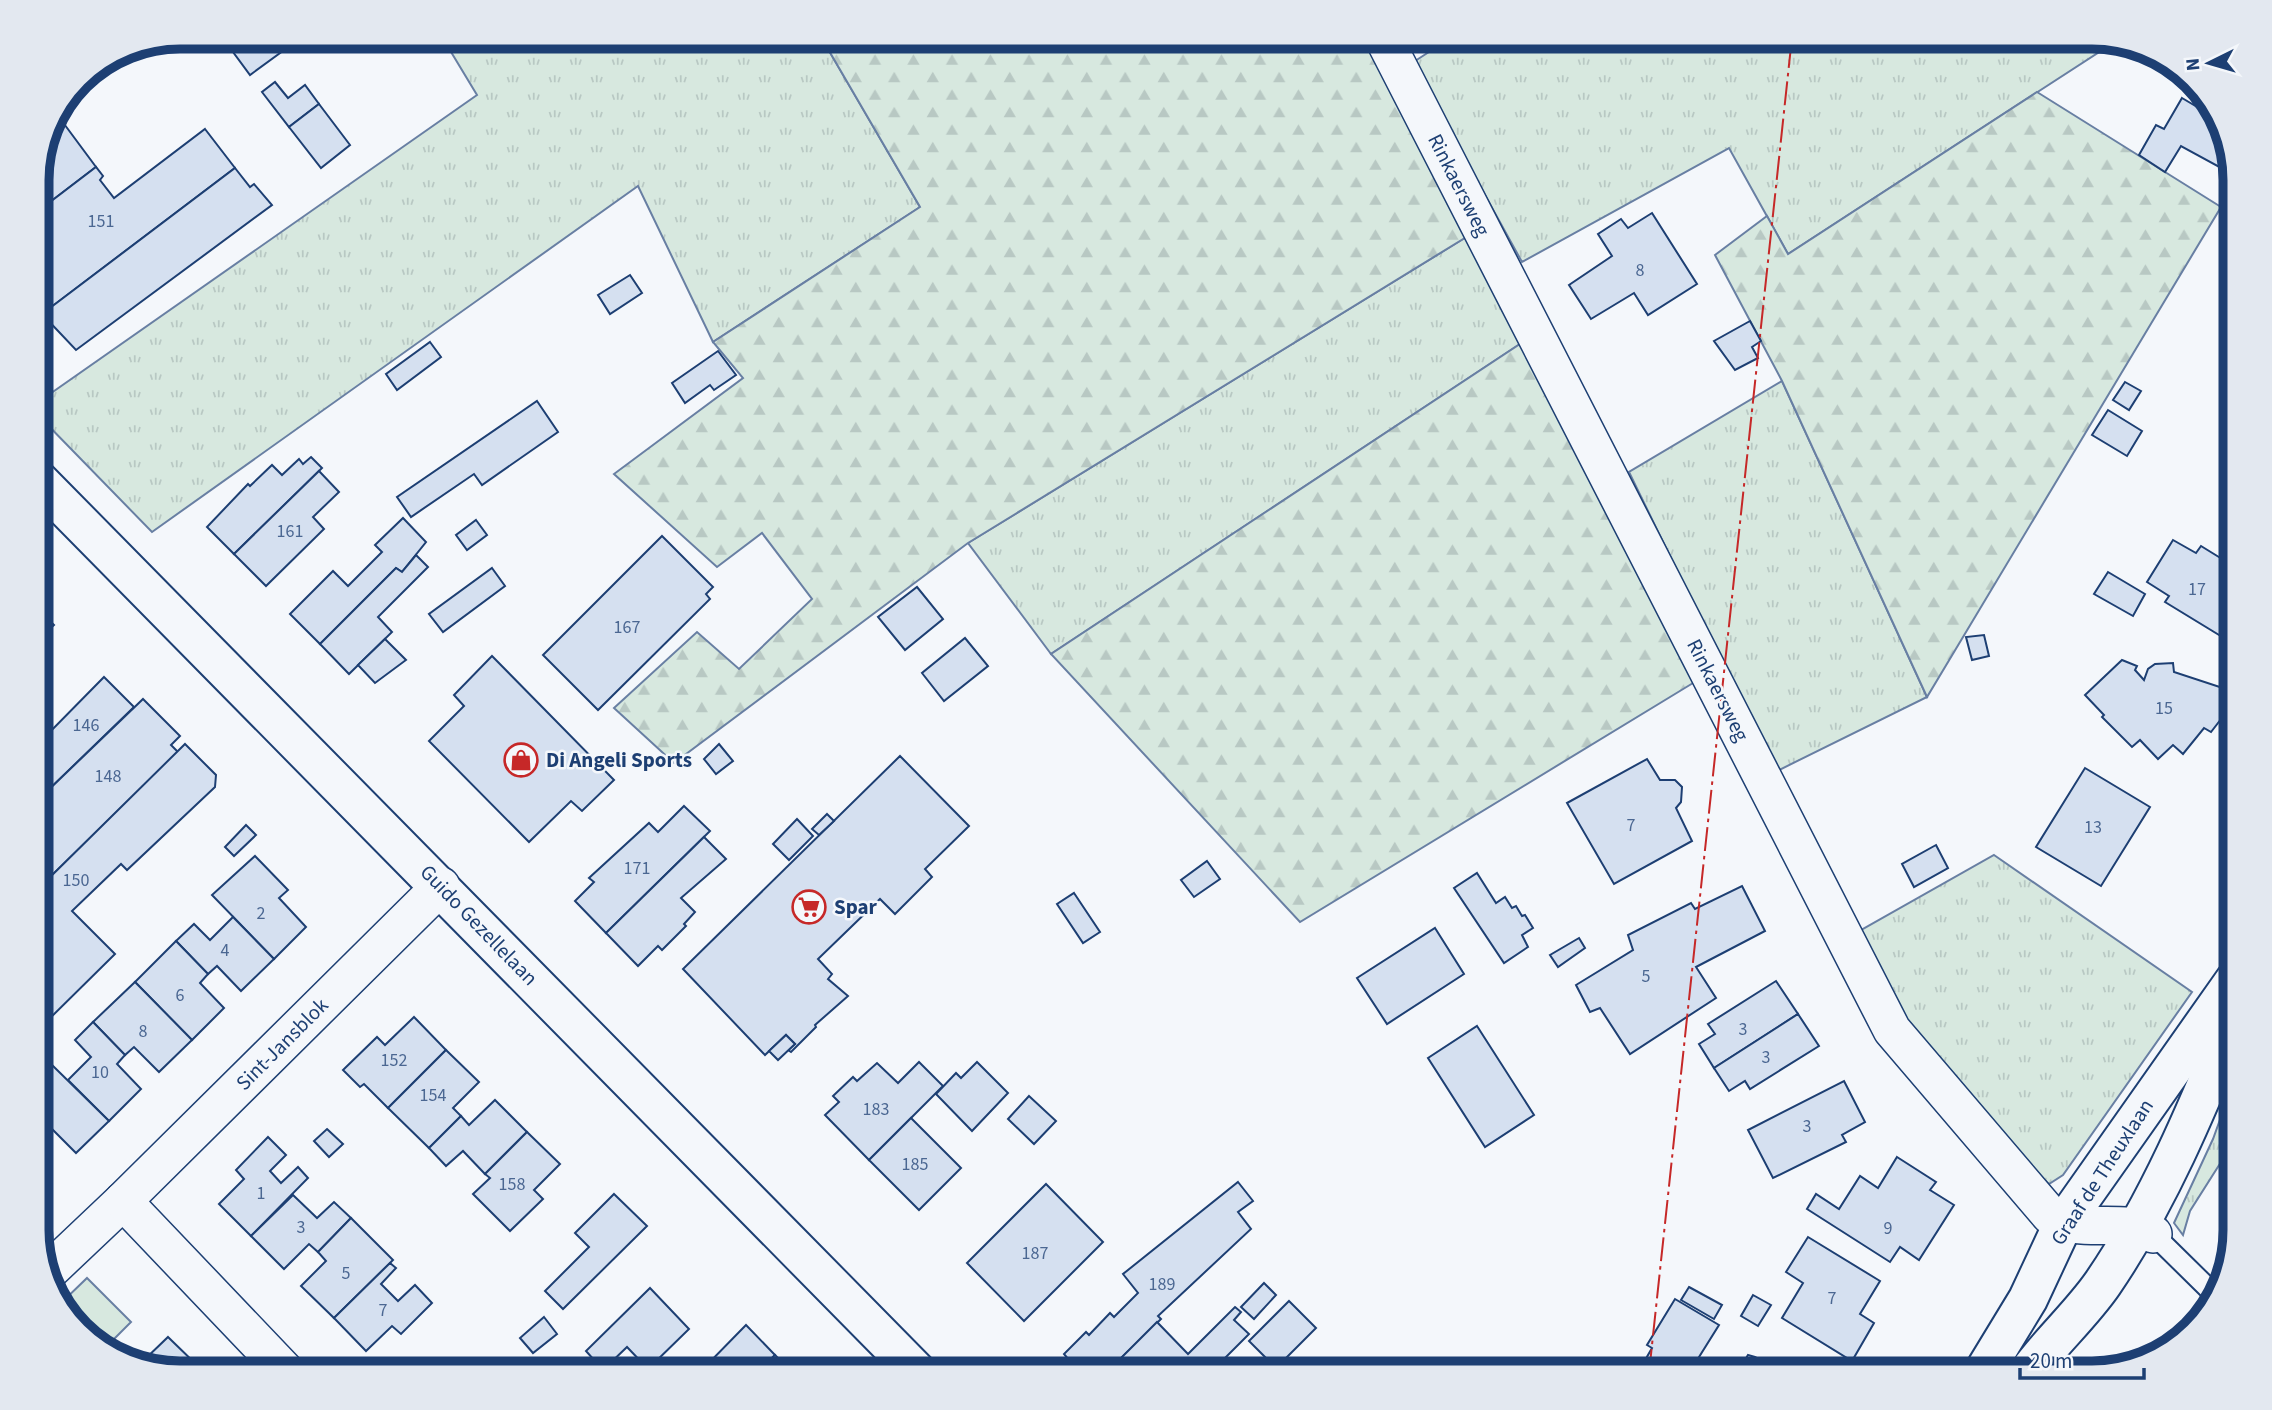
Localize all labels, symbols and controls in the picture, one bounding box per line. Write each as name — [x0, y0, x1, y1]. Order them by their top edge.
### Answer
north arrow — [2174, 28, 2244, 98]
text: N — [2180, 57, 2208, 72]
street label: Rinkaersweg — [1420, 128, 1498, 242]
house number: 151 — [88, 209, 114, 234]
house number: 8 — [1636, 258, 1645, 283]
house number: 161 — [277, 519, 303, 544]
house number: 17 — [2188, 577, 2206, 602]
house number: 167 — [614, 615, 640, 640]
street label: Rinkaersweg — [1679, 633, 1757, 747]
house number: 15 — [2155, 696, 2173, 721]
house number: 146 — [73, 713, 99, 738]
shop icon: Di Angeli Sports — [502, 741, 540, 779]
place label: Di Angeli Sports — [546, 745, 692, 775]
house number: 148 — [95, 764, 121, 789]
house number: 7 — [1627, 813, 1636, 838]
house number: 13 — [2084, 815, 2102, 840]
house number: 171 — [624, 856, 650, 881]
street label: Guido Gezellelaan — [413, 858, 545, 992]
house number: 150 — [63, 868, 89, 893]
supermarket icon: Spar — [790, 888, 828, 926]
place label: Spar — [834, 892, 878, 922]
house number: 2 — [257, 901, 266, 926]
house number: 4 — [221, 938, 230, 963]
house number: 5 — [1642, 964, 1651, 989]
house number: 6 — [176, 983, 185, 1008]
street label: Sint-Jansblok — [229, 990, 336, 1097]
house number: 3 — [1739, 1017, 1748, 1042]
house number: 8 — [139, 1019, 148, 1044]
house number: 3 — [1762, 1045, 1771, 1070]
house number: 152 — [381, 1048, 407, 1073]
house number: 10 — [91, 1060, 109, 1085]
house number: 154 — [420, 1083, 446, 1108]
street label: Graaf de Theuxlaan — [2043, 1093, 2161, 1251]
house number: 183 — [863, 1097, 889, 1122]
house number: 3 — [1803, 1114, 1812, 1139]
house number: 185 — [902, 1152, 928, 1177]
house number: 158 — [499, 1172, 525, 1197]
house number: 1 — [257, 1181, 265, 1206]
house number: 3 — [297, 1215, 306, 1240]
house number: 9 — [1884, 1216, 1893, 1241]
house number: 187 — [1022, 1241, 1048, 1266]
house number: 5 — [342, 1261, 351, 1286]
house number: 189 — [1149, 1272, 1175, 1297]
house number: 7 — [1828, 1286, 1837, 1311]
house number: 7 — [379, 1298, 388, 1323]
scale bar — [2020, 1336, 2144, 1380]
text: 20 m — [2030, 1346, 2072, 1376]

